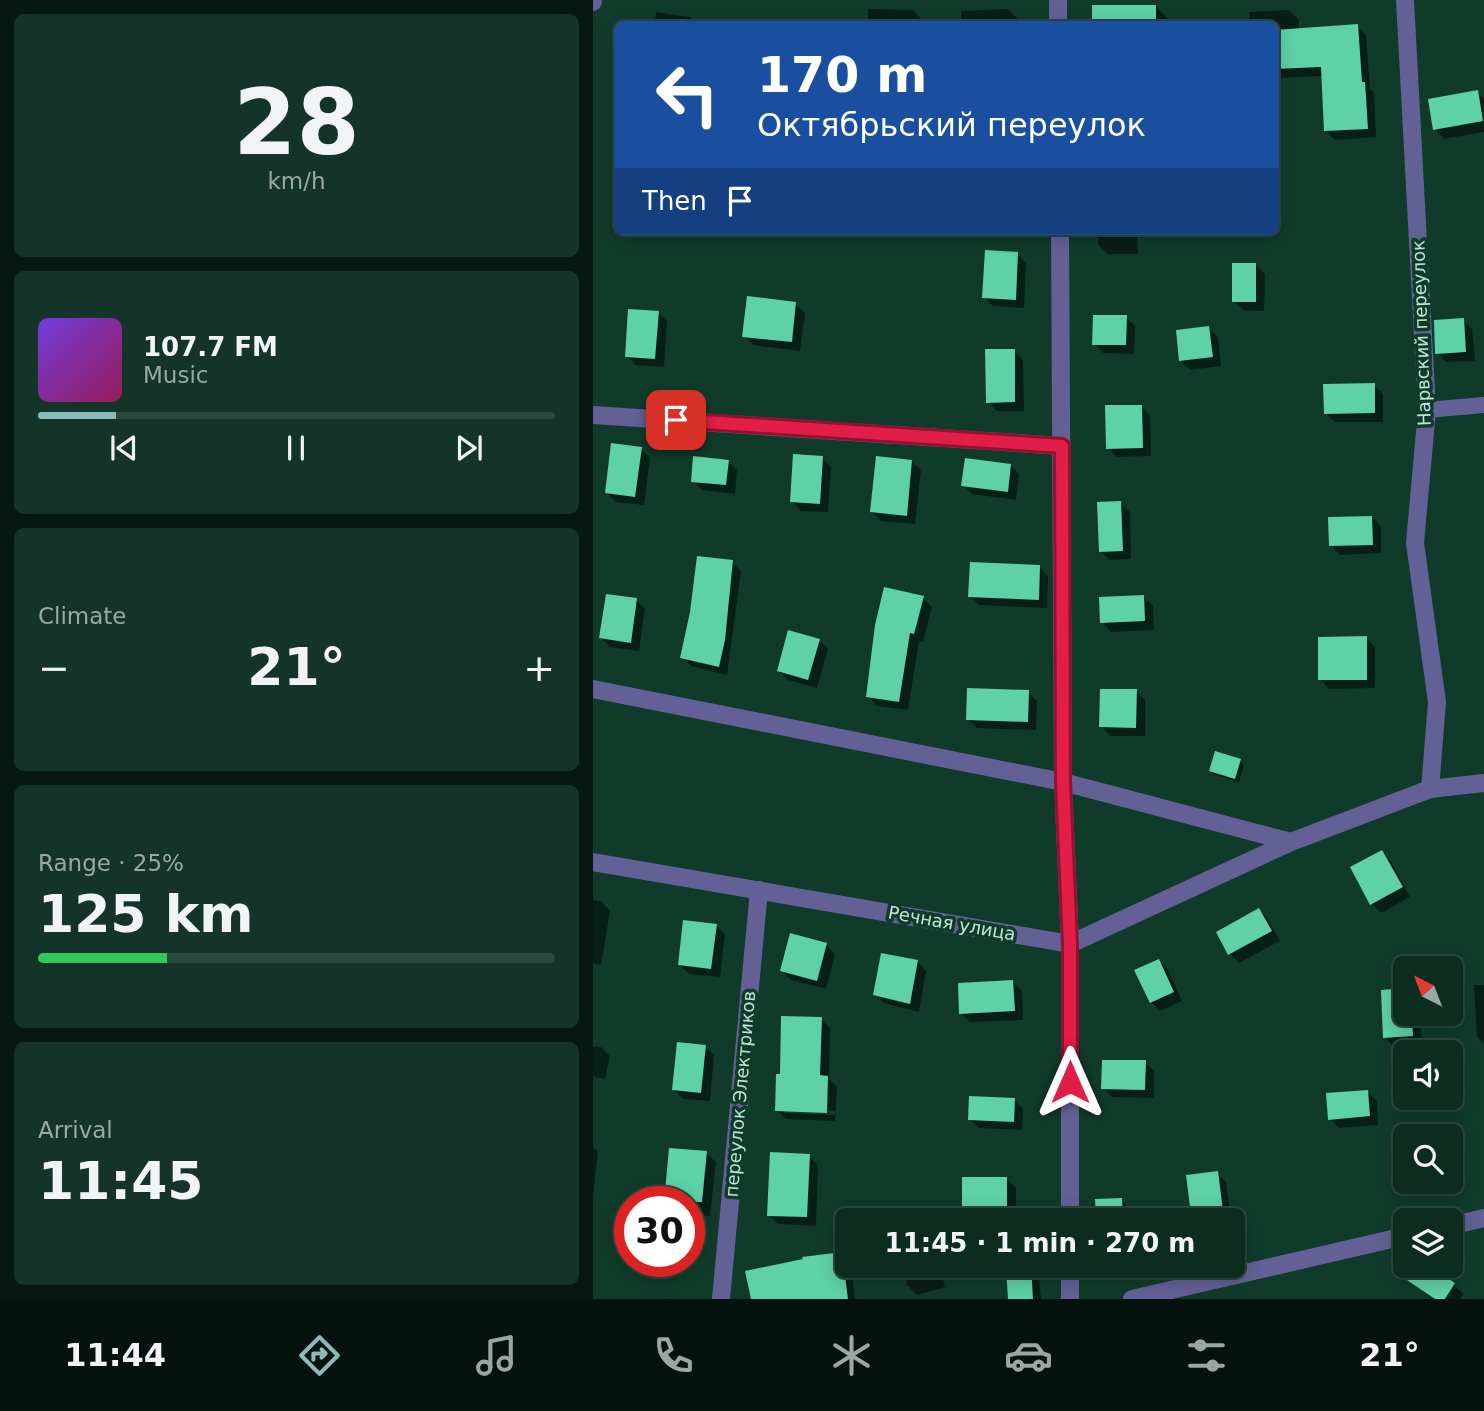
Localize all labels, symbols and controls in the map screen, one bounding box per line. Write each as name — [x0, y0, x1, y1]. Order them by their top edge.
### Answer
text: 170 m — [757, 47, 927, 104]
icon: left — [642, 49, 733, 140]
text: 28 — [233, 70, 360, 175]
text: Октябрьский переулок — [757, 106, 1146, 144]
text: km/h — [267, 168, 326, 194]
icon: arrive — [721, 182, 759, 220]
text: Then — [642, 186, 707, 216]
street label: Нарвский переулок — [1407, 240, 1435, 426]
text: 107.7 FM — [143, 332, 278, 362]
text: Music — [143, 362, 208, 388]
pin — [646, 390, 706, 450]
icon: arrive — [657, 401, 695, 439]
icon: previous — [105, 429, 143, 467]
icon: pause — [277, 429, 315, 467]
icon: next — [450, 429, 488, 467]
text: Climate — [38, 603, 127, 629]
text: 21° — [247, 637, 346, 697]
text: − — [38, 646, 70, 690]
text: + — [523, 646, 555, 690]
text: Range · 25% — [38, 850, 184, 876]
text: 125 km — [38, 884, 253, 944]
street label: Речная улица — [887, 901, 1017, 945]
north arrow — [1393, 956, 1463, 1026]
map controls — [1393, 956, 1463, 1278]
street label: переулок Электриков — [721, 990, 759, 1198]
button: sound — [1393, 1040, 1463, 1110]
position arrow — [1033, 1045, 1107, 1119]
text: Arrival — [38, 1117, 113, 1143]
button: search — [1393, 1124, 1463, 1194]
text: 11:45 — [38, 1151, 204, 1211]
speed limit sign: 30 — [614, 1186, 705, 1277]
button: layers — [1393, 1208, 1463, 1278]
text: 11:45 · 1 min · 270 m — [885, 1228, 1195, 1258]
icon: directions — [295, 1331, 344, 1380]
icon: music — [472, 1331, 521, 1380]
icon: phone — [649, 1331, 698, 1380]
icon: climate — [827, 1331, 876, 1380]
icon: car — [1004, 1331, 1053, 1380]
icon: filters — [1182, 1331, 1231, 1380]
text: 11:44 — [64, 1336, 166, 1374]
text: 21° — [1359, 1336, 1420, 1374]

